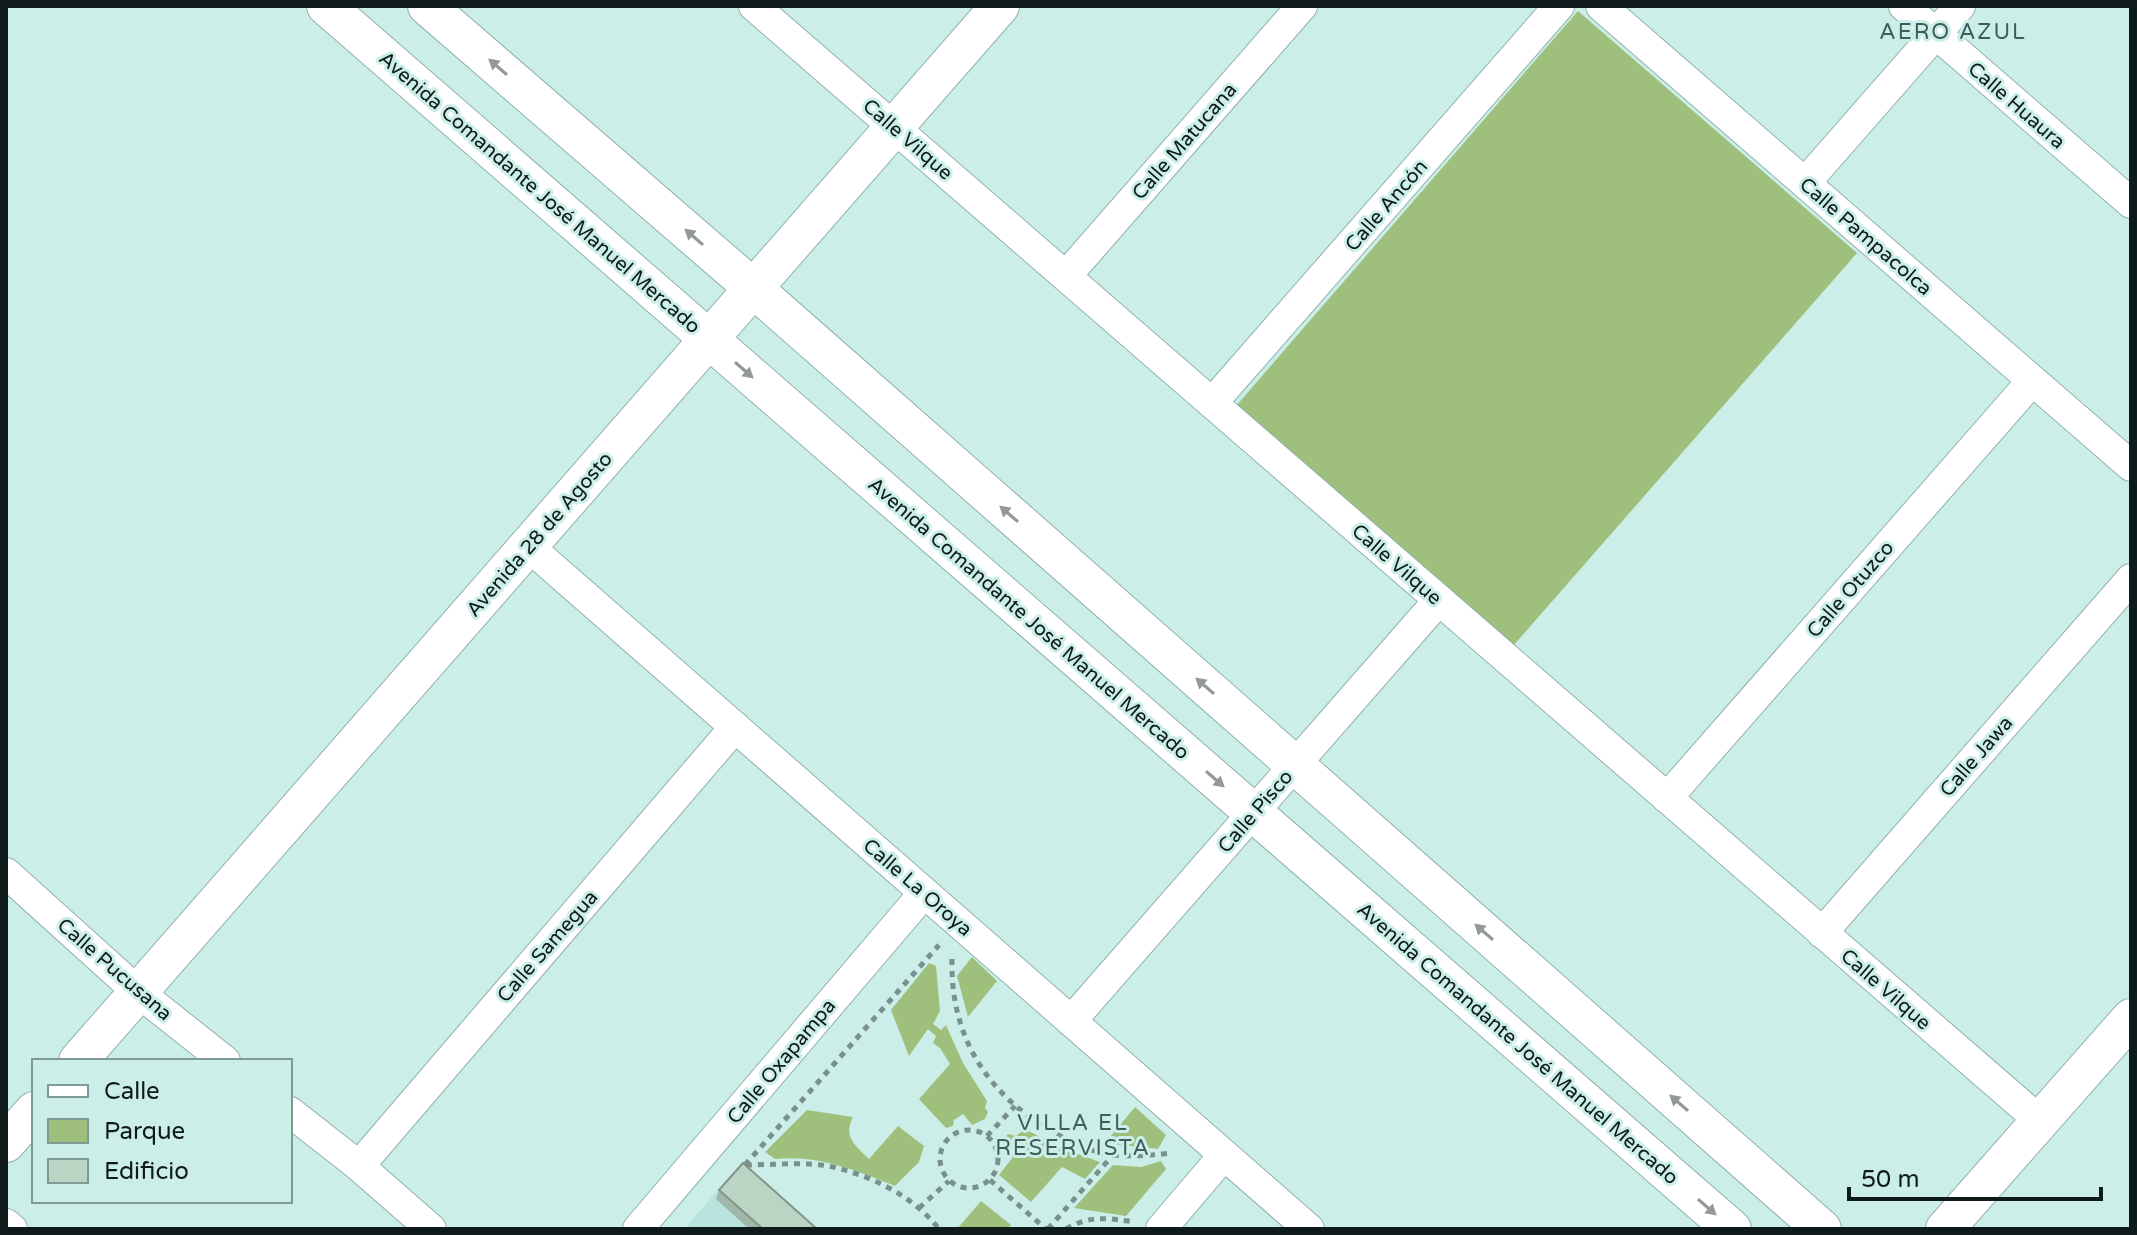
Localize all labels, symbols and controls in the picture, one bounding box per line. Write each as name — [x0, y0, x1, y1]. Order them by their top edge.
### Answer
district label: AERO AZUL — [1879, 19, 2027, 45]
street label: Avenida Comandante José Manuel Mercado — [374, 47, 705, 339]
street label: Calle Huaura — [1963, 57, 2070, 154]
one-way arrow — [488, 59, 508, 76]
street label: Calle Matucana — [1127, 78, 1242, 205]
street label: Calle Vilque — [857, 94, 957, 185]
street label: Calle Ancón — [1340, 155, 1433, 256]
street label: Calle Pampacolca — [1794, 173, 1936, 301]
one-way arrow — [684, 229, 704, 247]
one-way arrow — [734, 361, 754, 378]
street label: Avenida 28 de Agosto — [462, 447, 618, 622]
street label: Avenida Comandante José Manuel Mercado — [863, 473, 1194, 765]
one-way arrow — [1000, 506, 1019, 524]
street label: Calle Vilque — [1346, 519, 1446, 610]
street label: Calle Otuzco — [1802, 536, 1899, 643]
one-way arrow — [1195, 678, 1215, 695]
street label: Calle Jawa — [1935, 711, 2018, 802]
street label: Calle Pisco — [1213, 765, 1298, 858]
one-way arrow — [1205, 770, 1225, 788]
street label: Calle La Oroya — [858, 834, 977, 942]
street label: Calle Samegua — [492, 886, 603, 1008]
street label: Avenida Comandante José Manuel Mercado — [1352, 898, 1683, 1190]
street label: Calle Pucusana — [52, 913, 177, 1026]
one-way arrow — [1475, 924, 1495, 941]
street label: Calle Vilque — [1835, 944, 1935, 1035]
street label: Calle Oxapampa — [723, 994, 841, 1129]
legend — [32, 1059, 292, 1203]
text: Calle — [104, 1077, 160, 1106]
one-way arrow — [1670, 1095, 1689, 1113]
district label: VILLA EL RESERVISTA — [995, 1110, 1151, 1161]
text: Parque — [104, 1117, 185, 1146]
scale bar — [1849, 1151, 2101, 1201]
text: Edificio — [104, 1157, 189, 1186]
text: 50 m — [1861, 1165, 1919, 1194]
one-way arrow — [1697, 1198, 1716, 1216]

